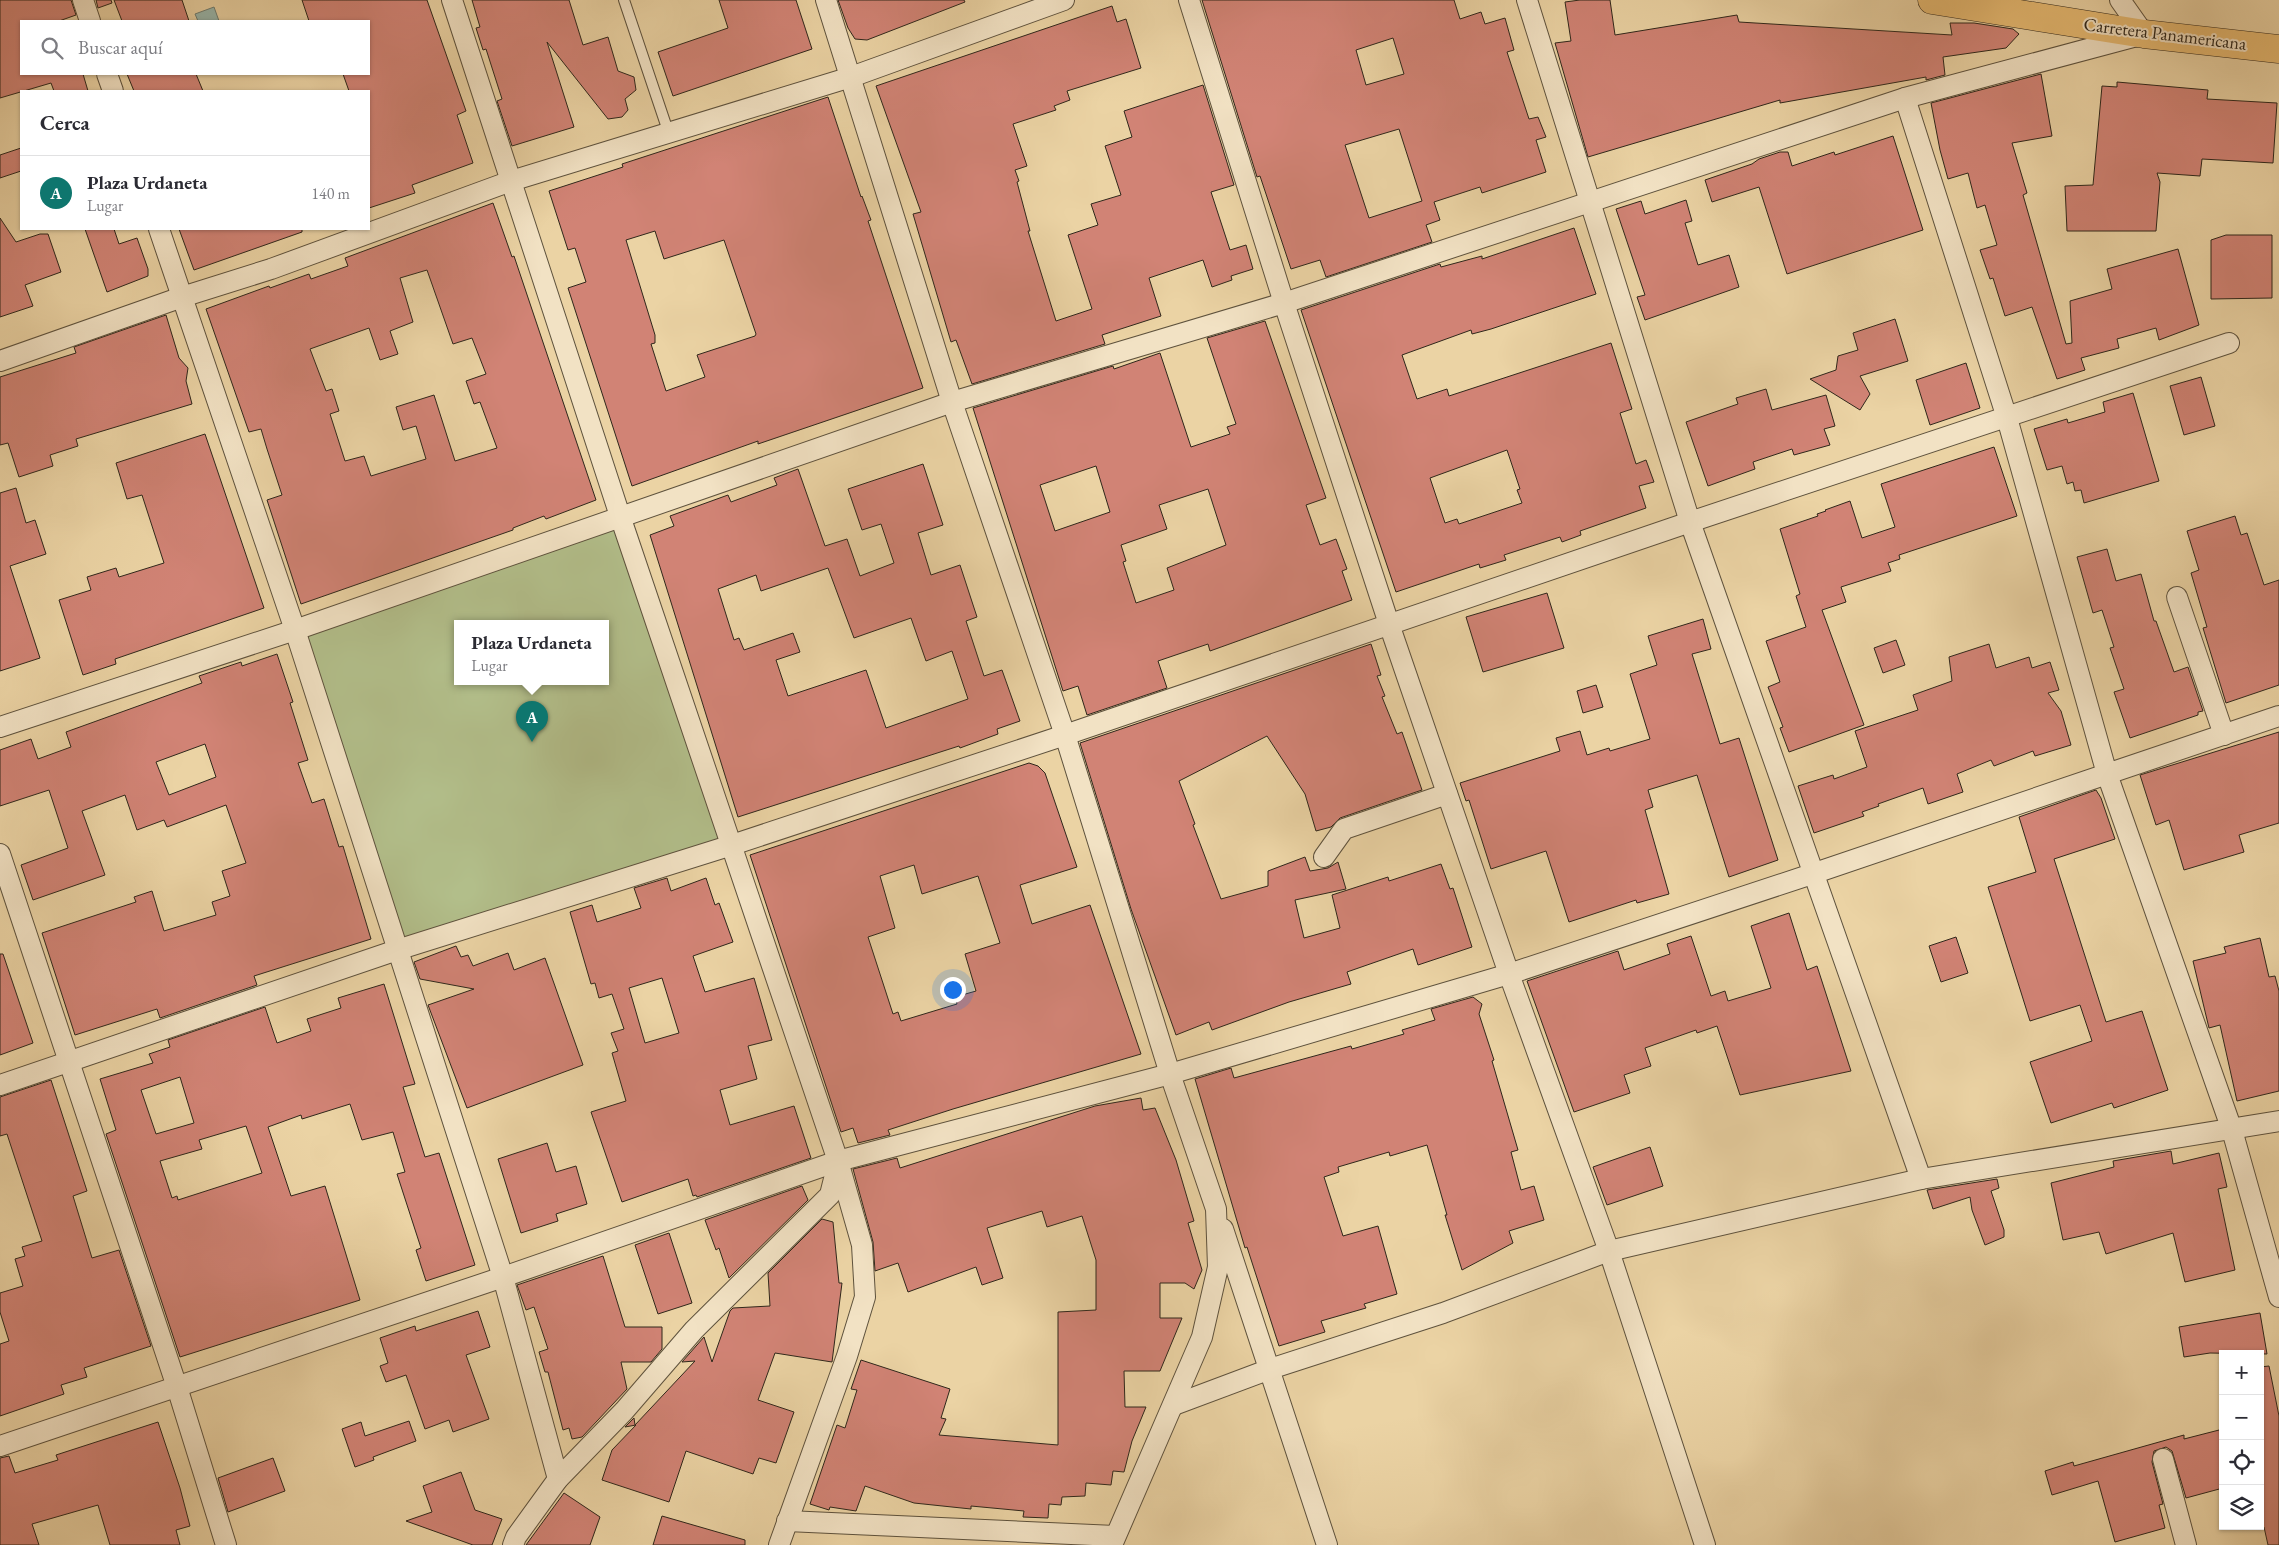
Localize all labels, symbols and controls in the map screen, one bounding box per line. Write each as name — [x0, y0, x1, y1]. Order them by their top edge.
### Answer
street label: Carretera Panamericana — [2082, 12, 2249, 55]
search box — [20, 20, 370, 75]
icon: search — [38, 34, 66, 62]
text: Buscar aquí — [78, 35, 163, 60]
text: Cerca — [40, 109, 90, 136]
text: Plaza Urdaneta — [87, 170, 208, 195]
text: A — [50, 183, 62, 204]
text: 140 m — [311, 183, 350, 204]
text: Lugar — [87, 195, 123, 216]
popup — [454, 620, 609, 685]
text: Plaza Urdaneta — [471, 630, 592, 655]
text: Lugar — [471, 655, 508, 676]
pin: A — [516, 701, 548, 742]
your location — [940, 977, 966, 1003]
map controls — [2219, 1350, 2264, 1530]
button: + — [2219, 1350, 2264, 1395]
button: − — [2219, 1395, 2264, 1440]
button: locate — [2219, 1440, 2264, 1485]
button: layers — [2219, 1485, 2264, 1530]

